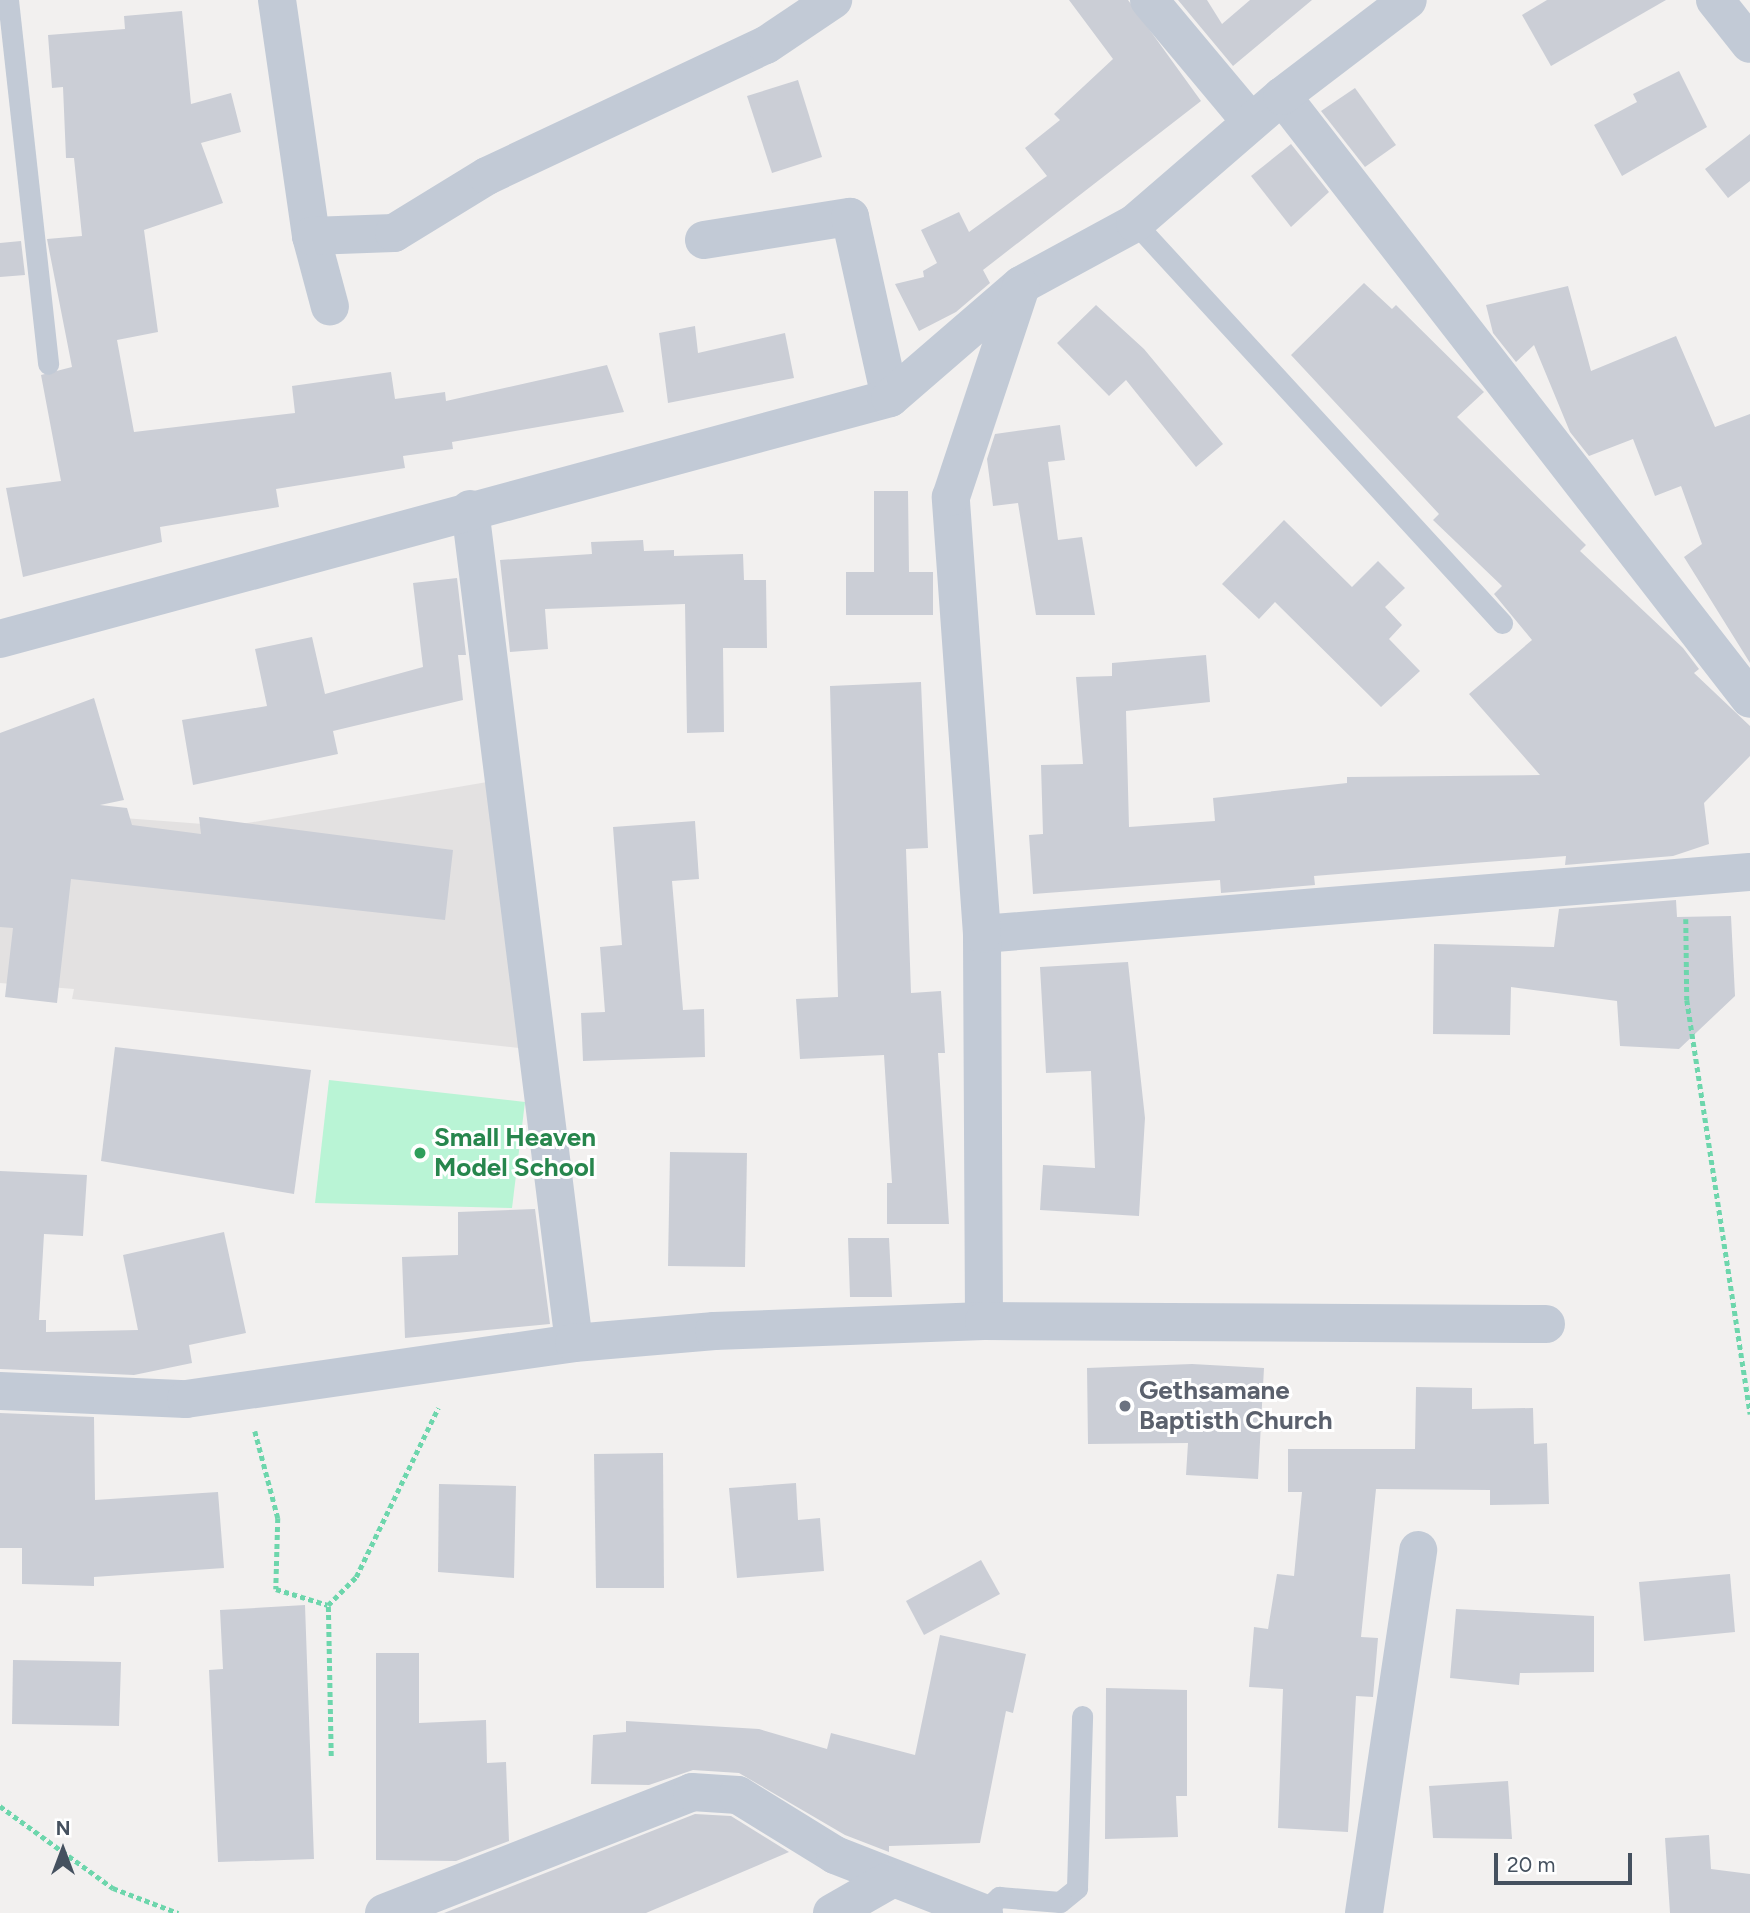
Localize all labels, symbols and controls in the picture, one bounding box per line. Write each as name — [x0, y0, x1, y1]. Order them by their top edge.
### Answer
place label: Small Heaven Model School — [434, 1122, 596, 1184]
marker: Small Heaven Model School — [412, 1145, 428, 1161]
place label: Gethsamane Baptisth Church — [1139, 1375, 1333, 1436]
marker: Gethsamane Baptisth Church — [1117, 1398, 1133, 1414]
north arrow — [28, 1815, 98, 1885]
text: N — [56, 1817, 70, 1840]
scale bar — [1498, 1840, 1636, 1884]
text: 20 m — [1507, 1852, 1555, 1877]

